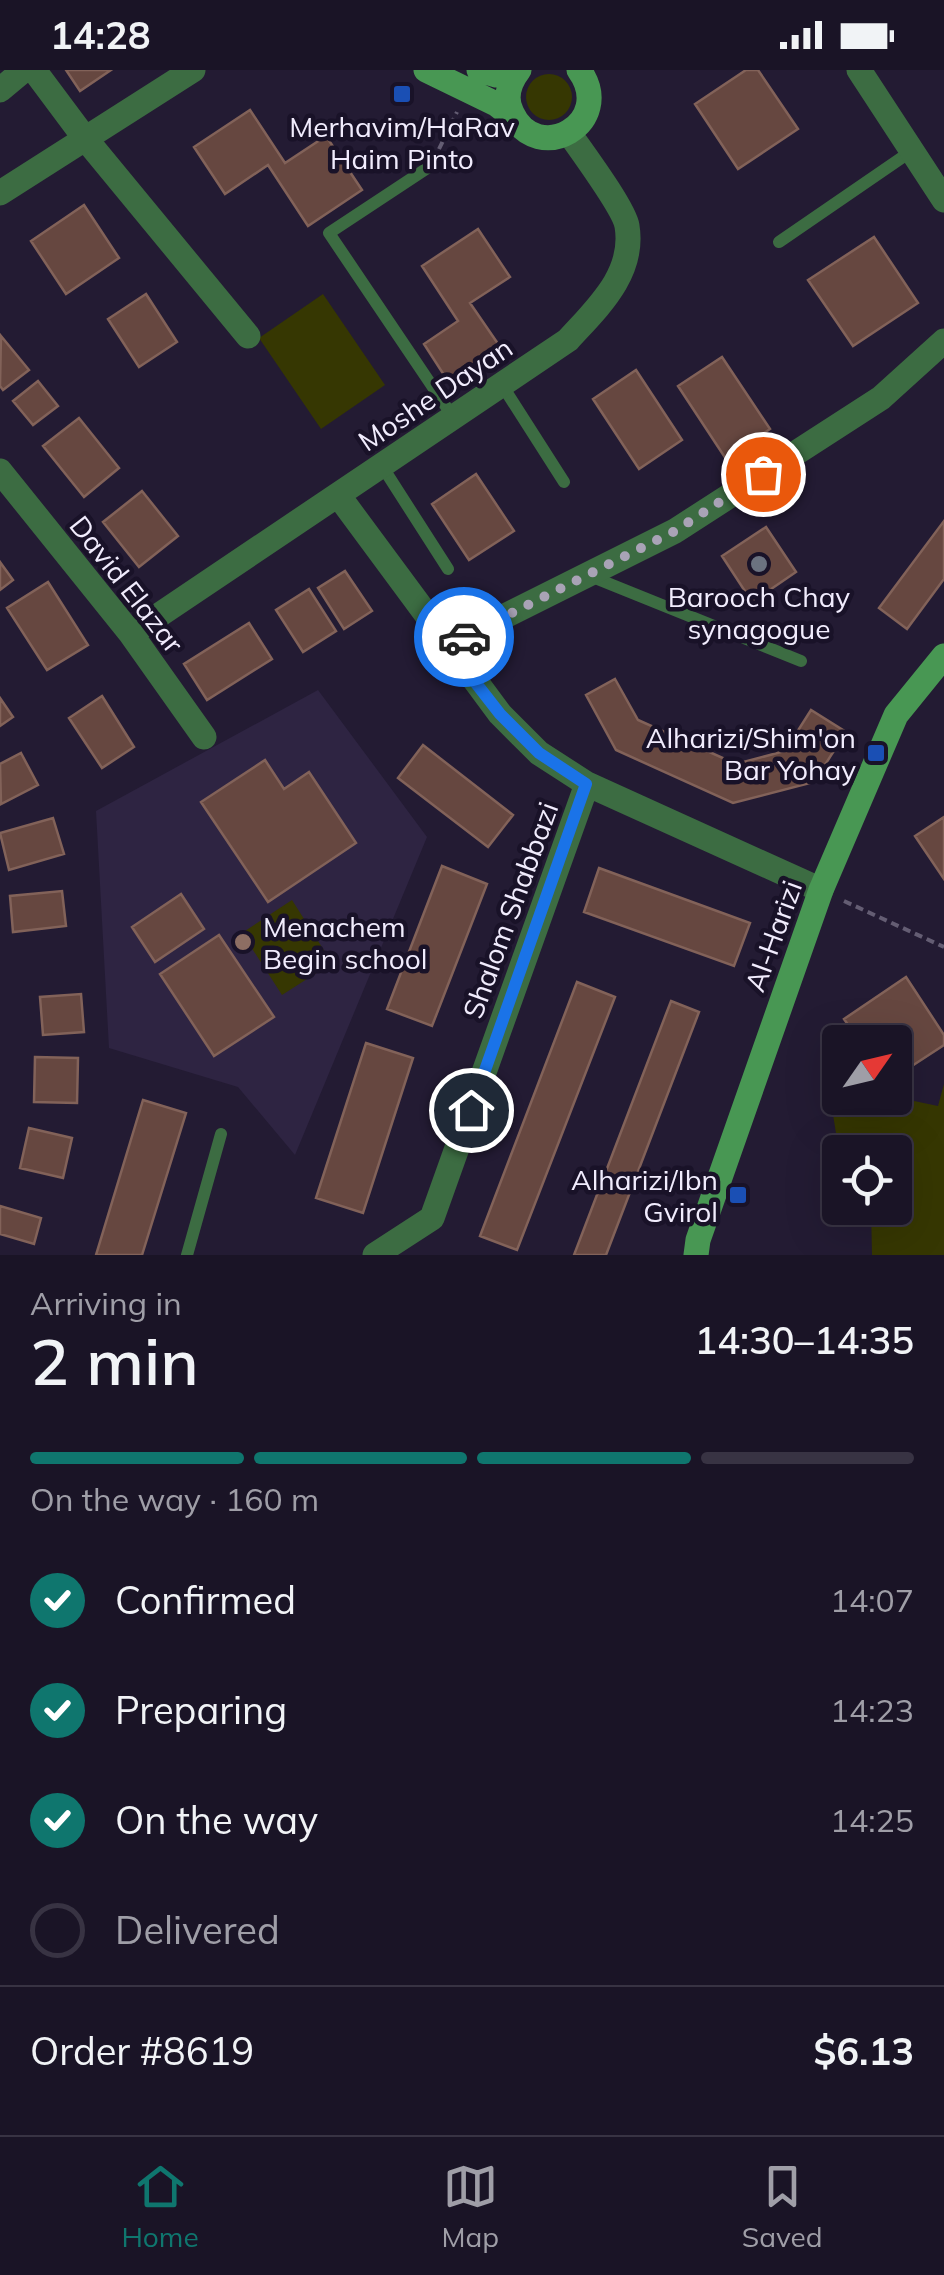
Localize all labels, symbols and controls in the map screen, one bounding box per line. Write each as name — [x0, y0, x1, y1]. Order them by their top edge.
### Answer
text: 14:28 — [50, 11, 151, 59]
marker: Merhavim/HaRav Haim Pinto — [391, 83, 413, 105]
place label: Merhavim/HaRav Haim Pinto — [289, 109, 515, 176]
street label: Moshe Dayan — [351, 330, 519, 458]
pin — [721, 432, 806, 517]
icon: bag — [736, 447, 791, 502]
street label: David Elazar — [63, 508, 192, 660]
marker: Barooch Chay synagogue — [748, 553, 770, 575]
place label: Barooch Chay synagogue — [668, 579, 850, 646]
courier — [414, 587, 514, 687]
icon: car — [437, 610, 492, 665]
place label: Alharizi/Shim'on Bar Yohay — [646, 720, 856, 787]
marker: Alharizi/Shim'on Bar Yohay — [865, 742, 887, 764]
street label: Shalom Shabbazi — [455, 797, 565, 1023]
street label: Al-Harizi — [737, 876, 809, 996]
place label: Menachem Begin school — [263, 909, 427, 976]
marker: Menachem Begin school — [232, 931, 254, 953]
north arrow — [822, 1025, 912, 1115]
map controls — [822, 1025, 912, 1225]
pin — [429, 1068, 514, 1153]
icon: home — [444, 1083, 499, 1138]
button: locate — [822, 1135, 912, 1225]
place label: Alharizi/Ibn Gvirol — [571, 1162, 718, 1229]
marker: Alharizi/Ibn Gvirol — [727, 1184, 749, 1206]
text: Arriving in — [30, 1283, 182, 1323]
text: 14:30–14:35 — [694, 1316, 914, 1364]
text: 2 min — [30, 1320, 199, 1401]
text: On the way · 160 m — [30, 1479, 319, 1519]
icon: check — [30, 1573, 85, 1628]
text: Confirmed — [115, 1576, 296, 1624]
text: 14:07 — [830, 1580, 914, 1620]
icon: check — [30, 1683, 85, 1738]
text: Preparing — [115, 1686, 287, 1734]
text: 14:23 — [830, 1690, 914, 1730]
icon: check — [30, 1793, 85, 1848]
text: On the way — [115, 1796, 318, 1844]
text: 14:25 — [830, 1800, 914, 1840]
text: Delivered — [115, 1906, 280, 1954]
text: Order #8619 — [30, 2027, 254, 2075]
text: $6.13 — [813, 2027, 914, 2075]
tab: Home — [121, 2159, 199, 2254]
tab: Map — [441, 2159, 499, 2254]
tab: Saved — [742, 2159, 823, 2254]

